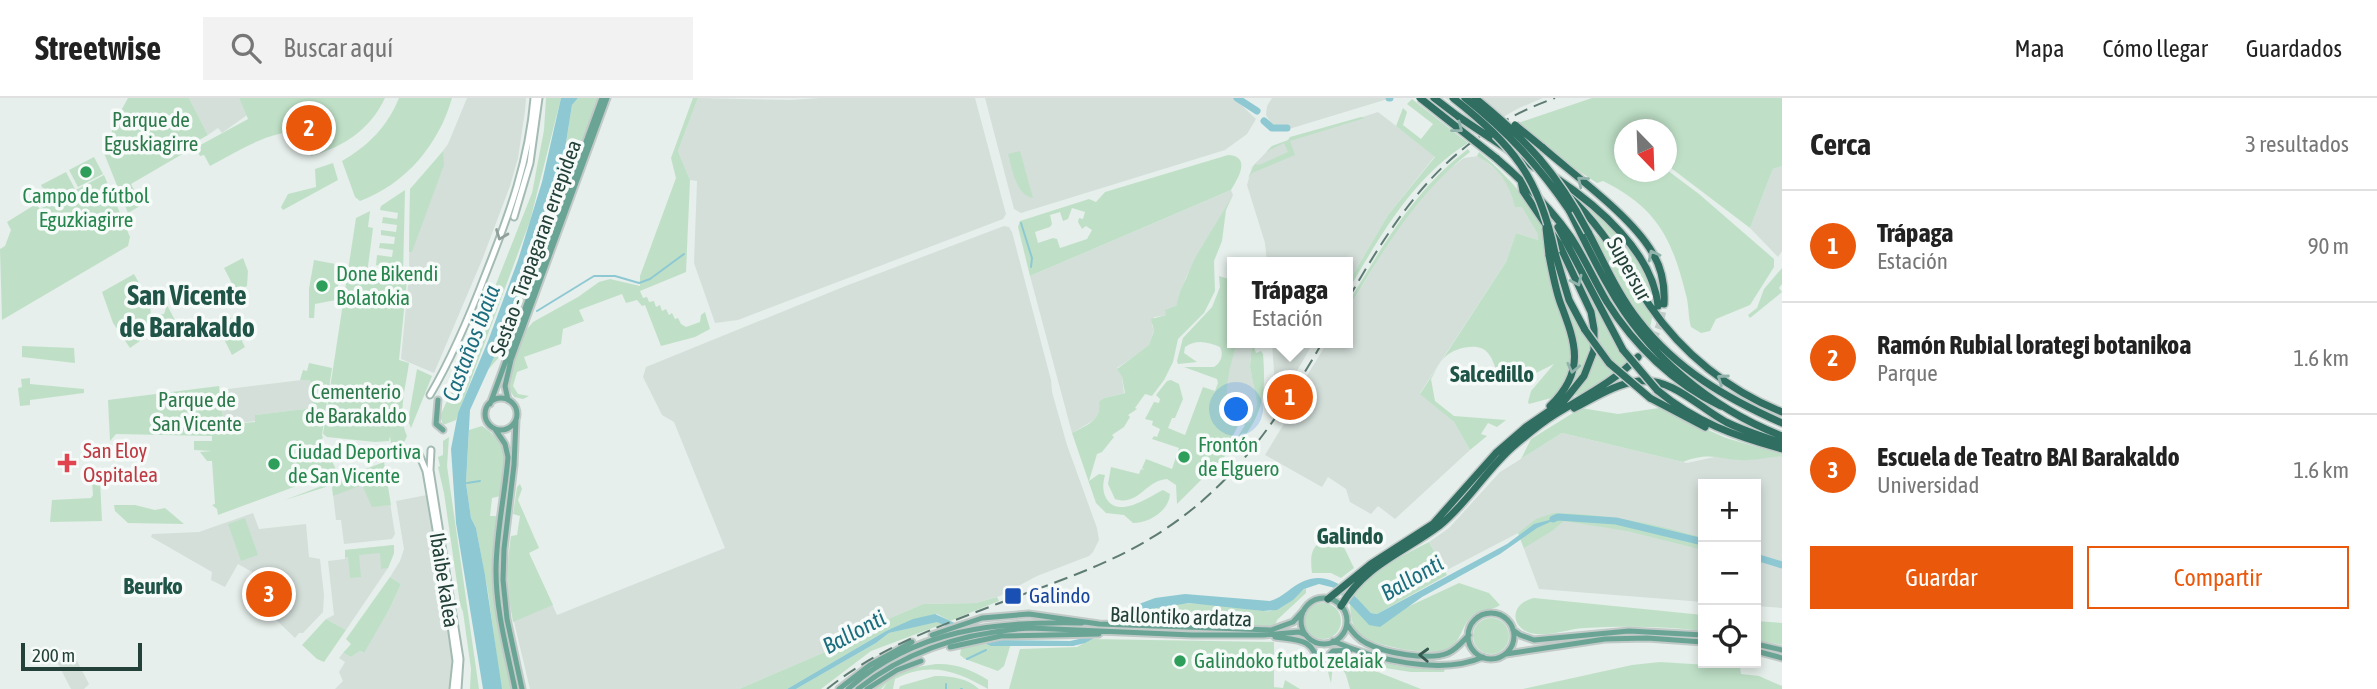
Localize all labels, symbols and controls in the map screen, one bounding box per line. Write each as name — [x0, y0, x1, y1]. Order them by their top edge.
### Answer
search box — [203, 17, 693, 80]
text: Streetwise — [35, 29, 161, 67]
icon: search — [227, 29, 265, 67]
text: Buscar aquí — [283, 33, 393, 63]
text: Mapa — [2015, 35, 2064, 62]
text: Cómo llegar — [2102, 35, 2208, 62]
text: Guardados — [2246, 35, 2342, 62]
pin: 2 — [286, 102, 332, 154]
park label: Parque de Eguskiagirre — [104, 107, 198, 155]
north arrow — [1614, 119, 1677, 182]
one-way arrow — [1450, 120, 1462, 133]
text: Cerca — [1810, 127, 1871, 161]
text: 3 resultados — [2245, 131, 2349, 157]
street label: Sestao - Trapagaran errepidea — [485, 136, 585, 359]
marker: Campo de fútbol Eguzkiagirre — [78, 164, 94, 180]
one-way arrow — [1577, 177, 1590, 189]
place label: Campo de fútbol Eguzkiagirre — [23, 183, 150, 231]
text: Trápaga — [1877, 218, 1953, 248]
one-way arrow — [495, 229, 509, 241]
street label: Supersur — [1603, 233, 1657, 305]
text: 1 — [1828, 233, 1838, 259]
text: 90 m — [2308, 233, 2349, 259]
text: Estación — [1877, 248, 1948, 274]
one-way arrow — [1648, 250, 1662, 262]
popup — [1227, 257, 1353, 348]
place label: Done Bikendi Bolatokia — [336, 261, 438, 309]
one-way arrow — [1569, 274, 1583, 286]
text: Trápaga — [1252, 275, 1328, 305]
marker: Done Bikendi Bolatokia — [314, 278, 330, 294]
district label: San Vicente de Barakaldo — [119, 279, 255, 343]
water label: Castaños ibaia — [437, 281, 505, 405]
text: Estación — [1252, 305, 1323, 331]
text: Ramón Rubial lorategi botanikoa — [1877, 330, 2191, 360]
text: 2 — [1828, 345, 1838, 371]
text: 1.6 km — [2293, 345, 2349, 371]
text: Parque — [1877, 360, 1938, 386]
district label: Salcedillo — [1450, 361, 1534, 387]
one-way arrow — [1566, 362, 1581, 374]
pin: 1 — [1267, 371, 1313, 423]
one-way arrow — [1717, 375, 1730, 387]
park label: Cementerio de Barakaldo — [305, 379, 407, 427]
park label: Parque de San Vicente — [152, 387, 242, 435]
your location — [1219, 392, 1253, 426]
place label: Frontón de Elguero — [1198, 432, 1279, 480]
place label: San Eloy Ospitalea — [83, 438, 158, 486]
place label: Ciudad Deportiva de San Vicente — [288, 439, 421, 487]
text: Escuela de Teatro BAI Barakaldo — [1877, 442, 2180, 472]
marker: Frontón de Elguero — [1176, 449, 1192, 465]
marker: San Eloy Ospitalea — [57, 453, 77, 473]
marker: Ciudad Deportiva de San Vicente — [266, 456, 282, 472]
text: 3 — [1828, 457, 1838, 483]
text: 1.6 km — [2293, 457, 2349, 483]
text: Universidad — [1877, 472, 1979, 498]
map controls — [1698, 479, 1761, 668]
button: + — [1698, 479, 1761, 542]
district label: Galindo — [1316, 523, 1384, 549]
street label: Ibaibe kalea — [426, 531, 464, 629]
button: − — [1698, 542, 1761, 605]
button: Guardar — [1810, 546, 2073, 609]
button: Compartir — [2087, 546, 2349, 609]
water label: Ballonti — [1376, 550, 1448, 606]
pin: 3 — [246, 568, 292, 620]
district label: Beurko — [123, 573, 183, 599]
place label: Galindo — [1029, 583, 1090, 607]
marker: Galindo — [1003, 586, 1023, 606]
street label: Ballontiko ardatza — [1110, 602, 1253, 630]
water label: Ballonti — [818, 605, 890, 659]
button: locate — [1698, 605, 1761, 668]
scale bar — [21, 640, 142, 672]
text: 200 m — [32, 644, 75, 666]
place label: Galindoko futbol zelaiak — [1194, 648, 1383, 672]
one-way arrow — [1419, 648, 1430, 663]
marker: Galindoko futbol zelaiak — [1172, 653, 1188, 669]

